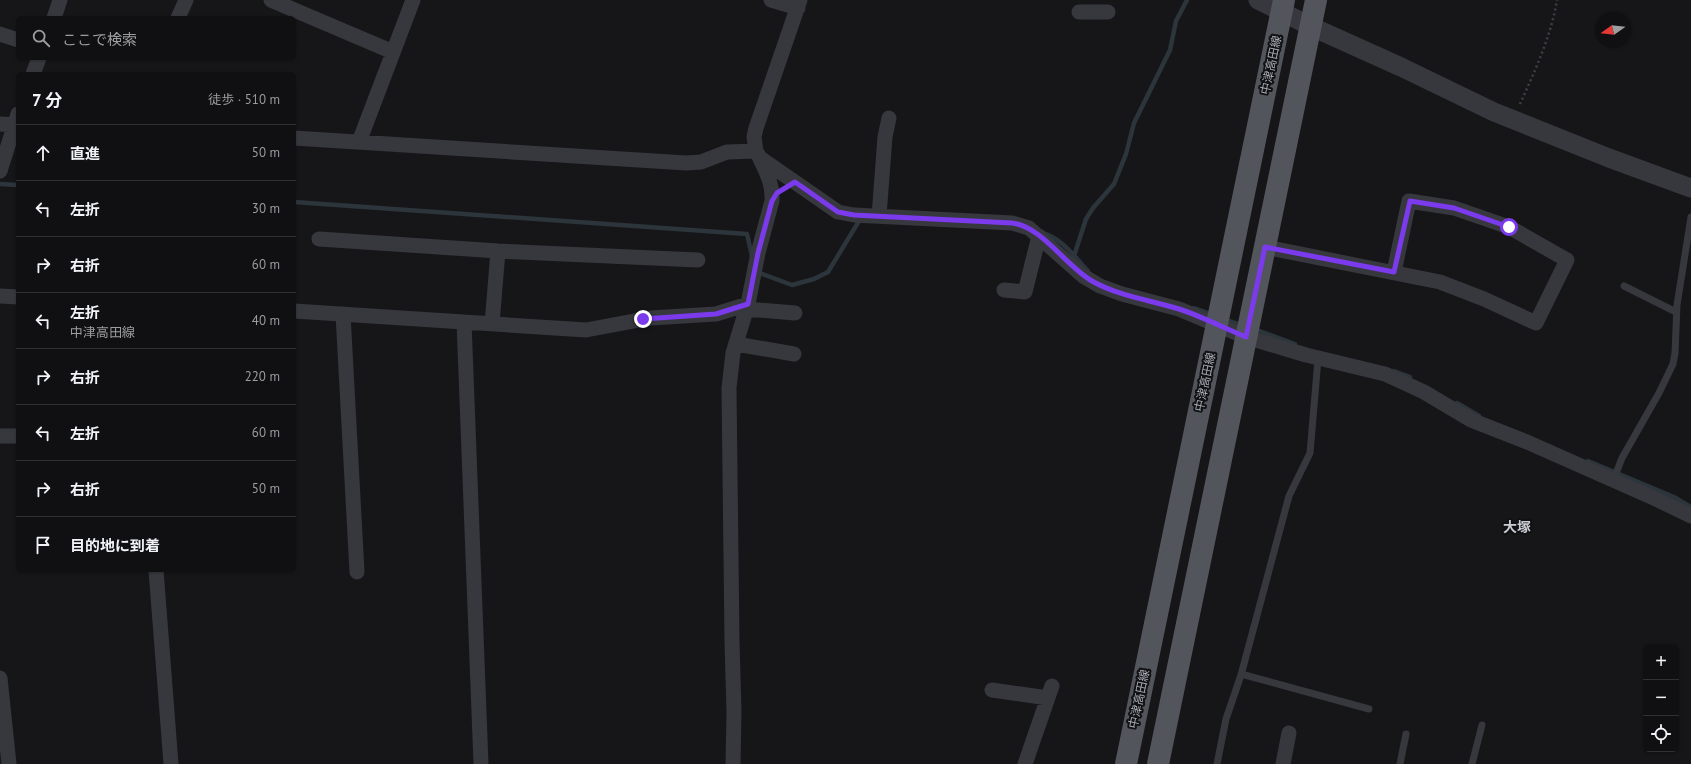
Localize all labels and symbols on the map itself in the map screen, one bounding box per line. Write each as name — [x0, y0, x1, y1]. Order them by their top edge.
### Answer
north arrow — [1595, 12, 1631, 48]
street label: 中津高田線 — [1257, 34, 1284, 96]
route start — [1500, 218, 1518, 236]
route end — [634, 310, 652, 328]
street label: 中津高田線 — [1191, 351, 1218, 413]
district label: 大塚 — [1503, 518, 1531, 536]
street label: 中津高田線 — [1125, 668, 1152, 730]

